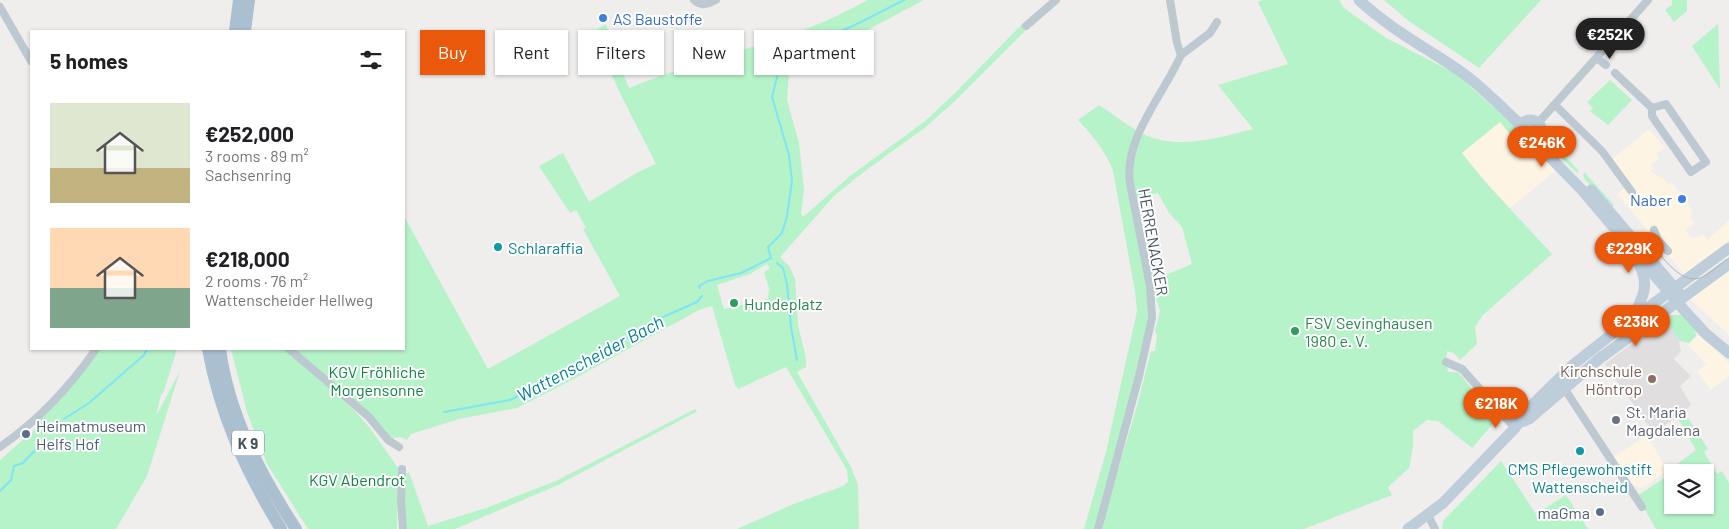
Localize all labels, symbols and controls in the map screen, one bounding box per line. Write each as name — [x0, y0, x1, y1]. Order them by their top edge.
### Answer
place label: AS Baustoffe — [613, 9, 702, 28]
marker: AS Baustoffe — [597, 12, 609, 24]
pin: €252K — [1575, 18, 1645, 60]
text: €252K — [1587, 24, 1633, 43]
chip: Buy — [420, 30, 485, 75]
chip: Rent — [495, 30, 568, 75]
chip: Filters — [578, 30, 664, 75]
chip: New — [674, 30, 744, 75]
chip: Apartment — [754, 30, 874, 75]
icon: filters — [357, 46, 385, 74]
text: 5 homes — [50, 48, 128, 73]
text: €252,000 — [205, 121, 294, 146]
icon: home — [90, 123, 150, 183]
pin: €246K — [1507, 126, 1577, 168]
text: €246K — [1518, 132, 1566, 151]
text: 3 rooms · 89 m² — [205, 146, 309, 165]
text: Sachsenring — [205, 165, 291, 184]
street label: HERRENACKER — [1135, 187, 1173, 297]
place label: Naber — [1630, 190, 1672, 209]
marker: Naber — [1676, 193, 1688, 205]
pin: €229K — [1594, 232, 1664, 274]
place label: Schlaraffia — [508, 238, 583, 257]
text: €229K — [1606, 238, 1652, 257]
marker: Schlaraffia — [492, 241, 504, 253]
text: €218,000 — [205, 246, 290, 271]
icon: home — [90, 248, 150, 308]
text: 2 rooms · 76 m² — [205, 271, 308, 290]
text: Wattenscheider Hellweg — [205, 290, 373, 309]
place label: Hundeplatz — [744, 294, 822, 313]
marker: Hundeplatz — [728, 297, 740, 309]
pin: €238K — [1601, 304, 1671, 347]
water label: Wattenscheider Bach — [513, 310, 667, 406]
text: €238K — [1613, 311, 1659, 330]
place label: FSV Sevinghausen 1980 e. V. — [1305, 313, 1433, 350]
marker: FSV Sevinghausen 1980 e. V. — [1289, 325, 1301, 337]
place label: Kirchschule Höntrop — [1560, 361, 1642, 398]
park label: KGV Fröhliche Morgensonne — [329, 362, 425, 399]
marker: Kirchschule Höntrop — [1646, 373, 1658, 385]
pin: €218K — [1461, 386, 1531, 429]
text: €218K — [1474, 393, 1518, 412]
place label: St. Maria Magdalena — [1626, 402, 1700, 439]
marker: St. Maria Magdalena — [1610, 414, 1622, 426]
place label: Heimatmuseum Helfs Hof — [36, 416, 146, 453]
marker: Heimatmuseum Helfs Hof — [20, 428, 32, 440]
road number: K 9 — [232, 430, 264, 456]
marker: CMS Pflegewohnstift Wattenscheid — [1574, 445, 1586, 457]
place label: CMS Pflegewohnstift Wattenscheid — [1508, 459, 1652, 496]
map controls — [1664, 464, 1714, 514]
button: layers — [1664, 464, 1714, 514]
park label: KGV Abendrot — [309, 470, 405, 489]
place label: maGma — [1537, 503, 1590, 522]
marker: maGma — [1594, 506, 1606, 518]

